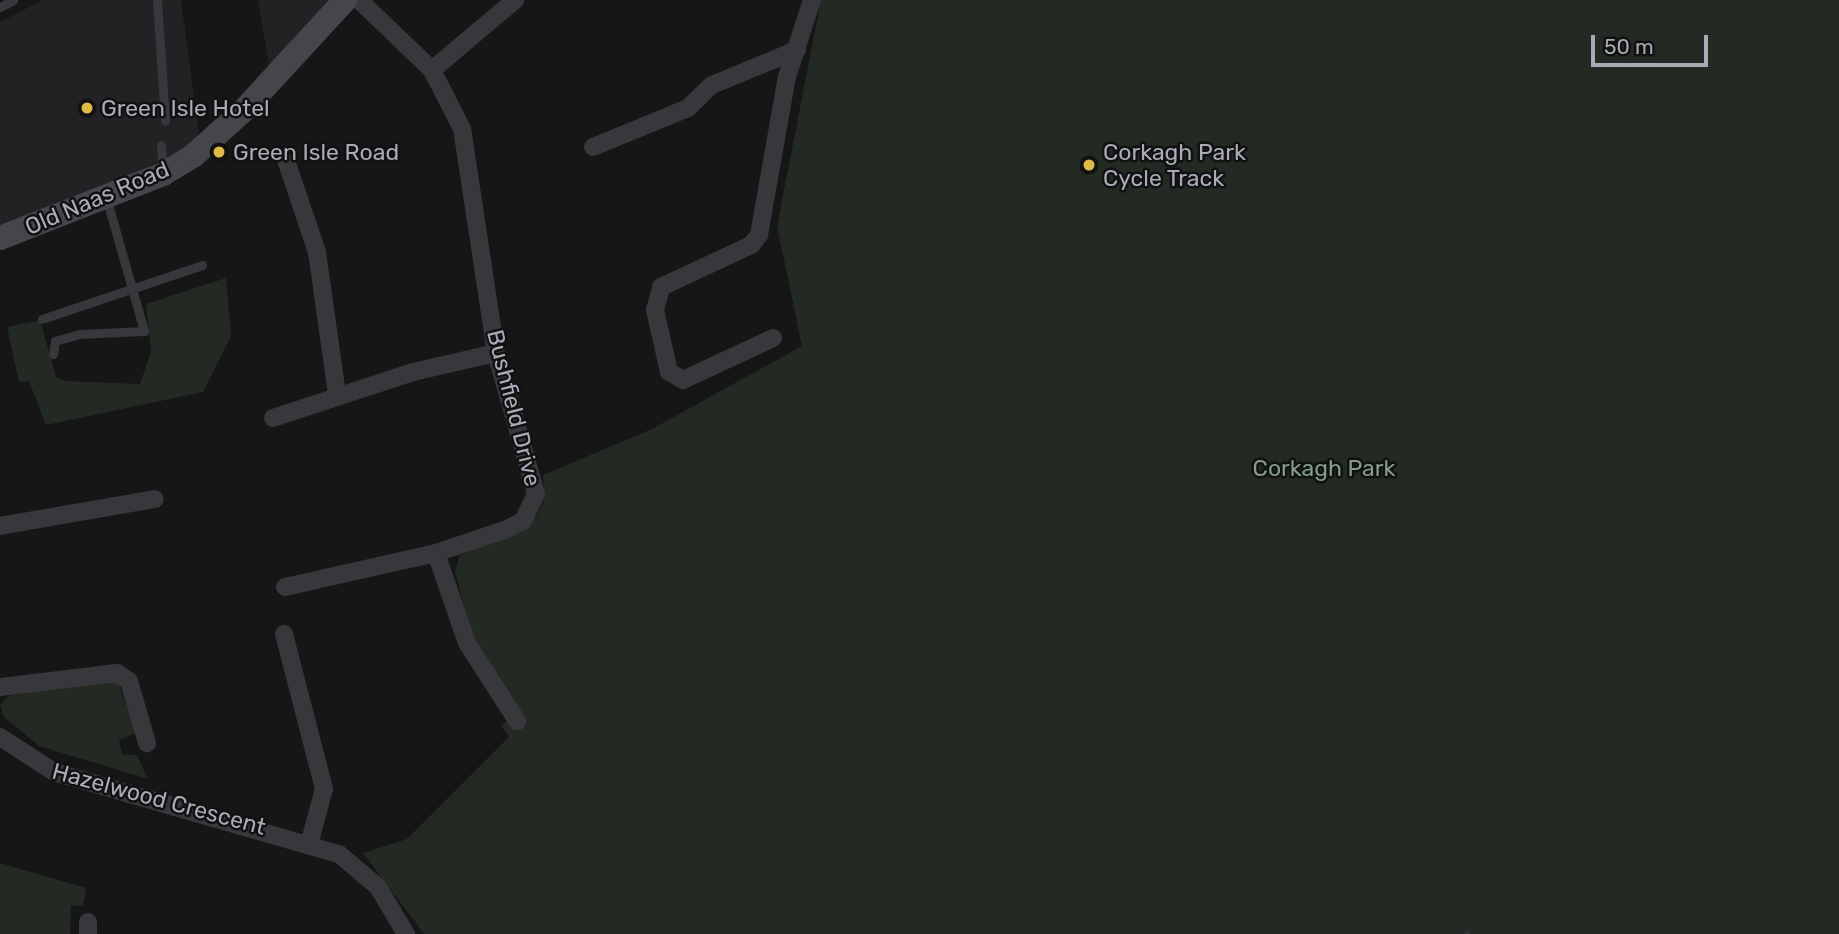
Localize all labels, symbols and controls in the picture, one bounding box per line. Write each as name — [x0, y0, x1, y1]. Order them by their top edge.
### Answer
scale bar — [1594, 21, 1711, 65]
text: 50 m — [1604, 34, 1654, 59]
place label: Green Isle Hotel — [101, 94, 270, 122]
marker: Green Isle Hotel — [79, 100, 95, 116]
place label: Green Isle Road — [233, 138, 399, 166]
place label: Corkagh Park Cycle Track — [1103, 138, 1246, 192]
marker: Green Isle Road — [211, 144, 227, 160]
street label: Old Naas Road — [21, 155, 173, 241]
marker: Corkagh Park Cycle Track — [1081, 157, 1097, 173]
street label: Bushfield Drive — [481, 327, 547, 489]
park label: Corkagh Park — [1253, 454, 1395, 482]
street label: Hazelwood Crescent — [49, 757, 269, 841]

